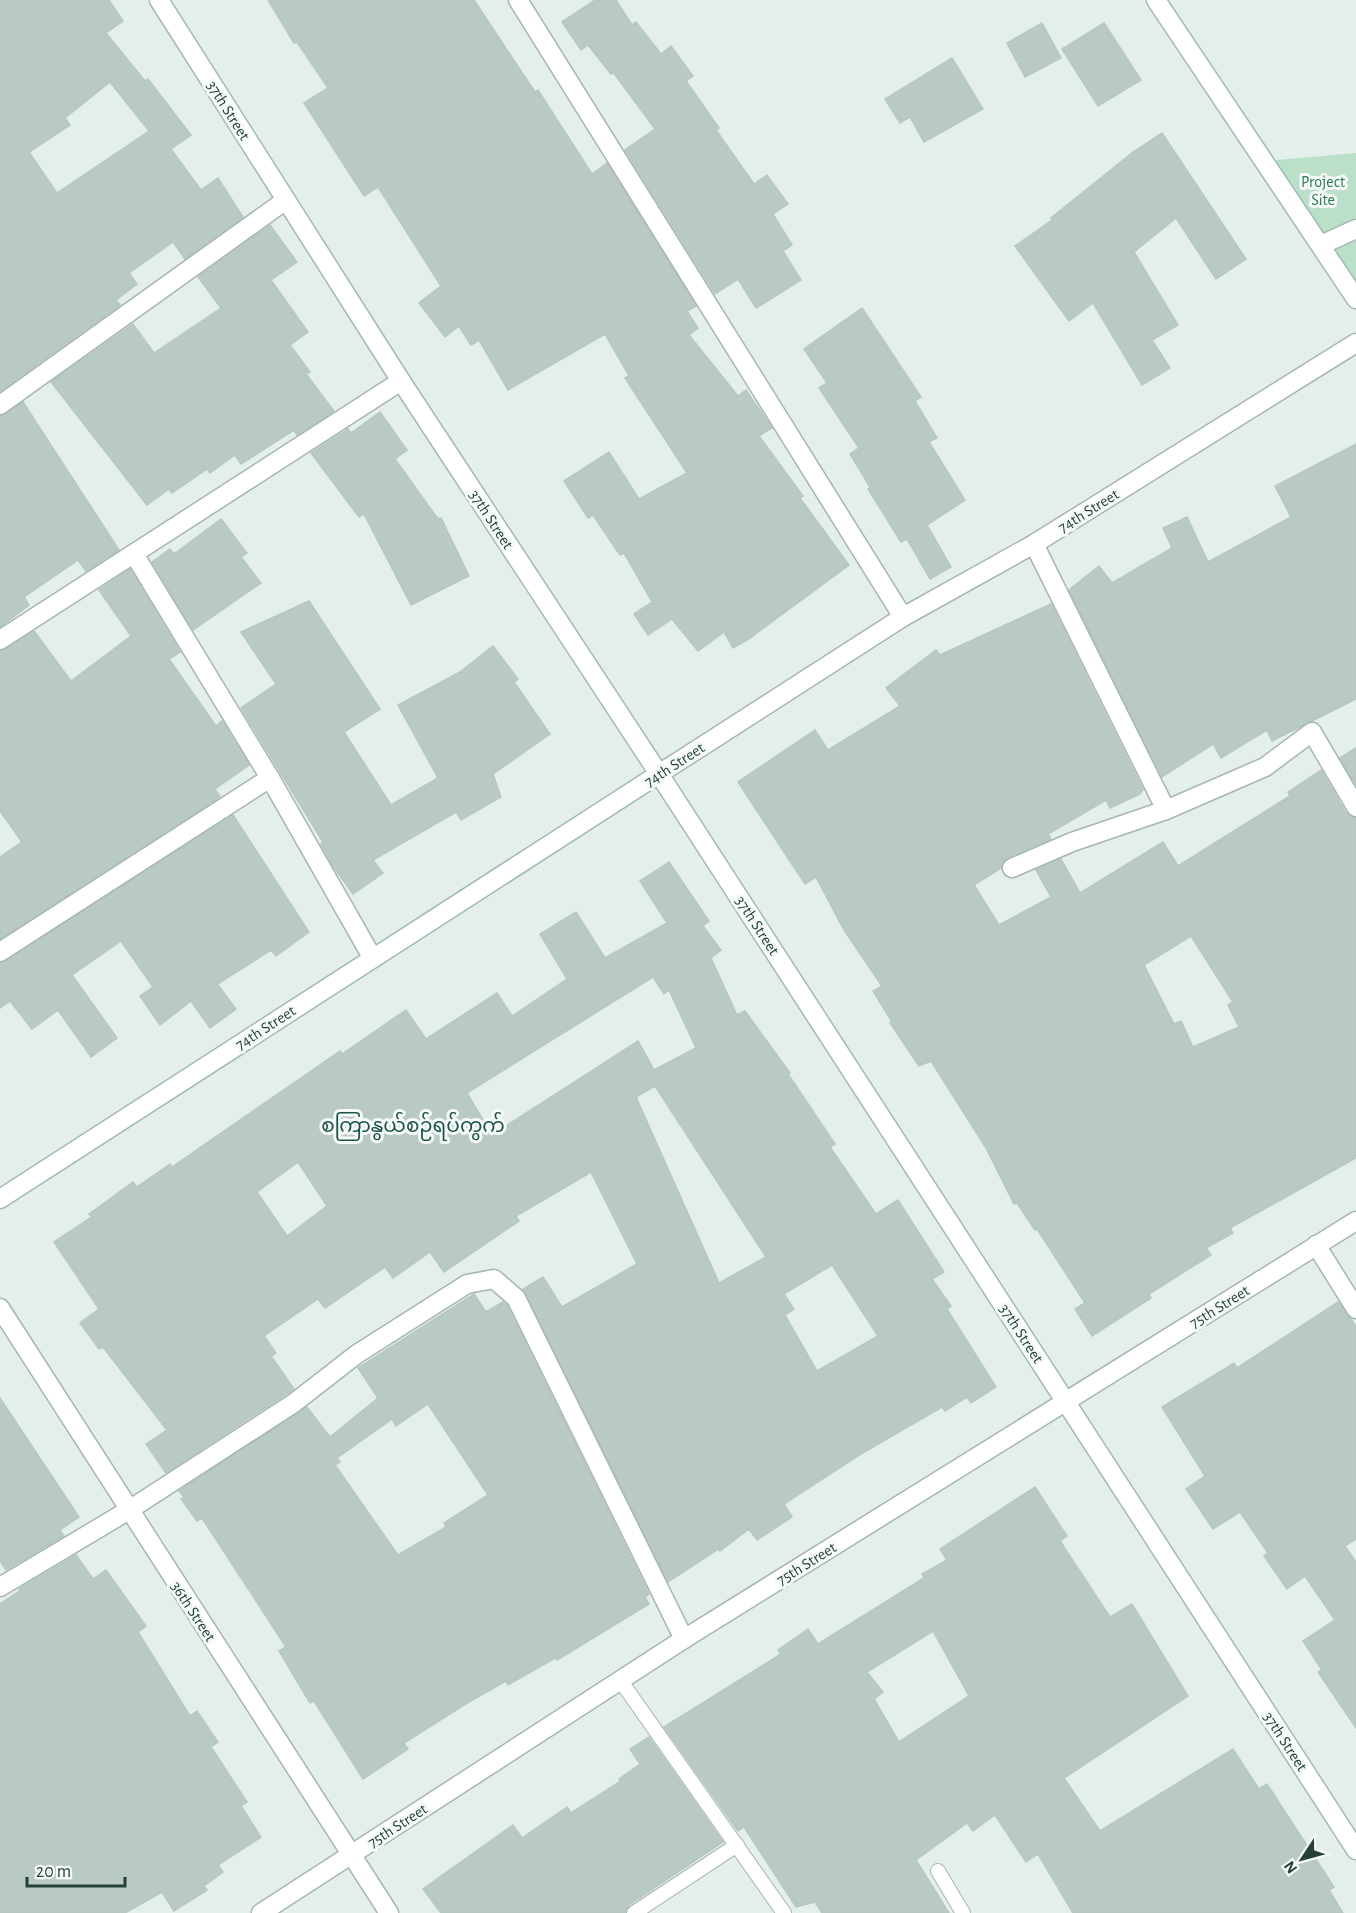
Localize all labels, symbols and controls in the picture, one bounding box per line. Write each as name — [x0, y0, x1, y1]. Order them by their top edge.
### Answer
street label: 37th Street — [204, 78, 253, 143]
park label: Project Site — [1301, 174, 1345, 208]
street label: 74th Street — [1055, 486, 1122, 536]
street label: 37th Street — [466, 487, 516, 552]
street label: 74th Street — [642, 740, 707, 790]
street label: 37th Street — [732, 893, 782, 958]
street label: 74th Street — [233, 1003, 298, 1053]
district label: စကြာနွယ်စဉ်ရပ်ကွက် — [321, 1111, 505, 1141]
street label: 75th Street — [1187, 1282, 1252, 1331]
street label: 37th Street — [996, 1301, 1046, 1366]
street label: 75th Street — [774, 1539, 839, 1588]
street label: 36th Street — [168, 1579, 218, 1644]
street label: 37th Street — [1260, 1709, 1310, 1774]
street label: 75th Street — [365, 1801, 430, 1851]
north arrow — [1272, 1829, 1332, 1889]
scale bar — [27, 1850, 124, 1888]
text: N — [1281, 1858, 1300, 1876]
text: 20 m — [36, 1863, 71, 1881]

